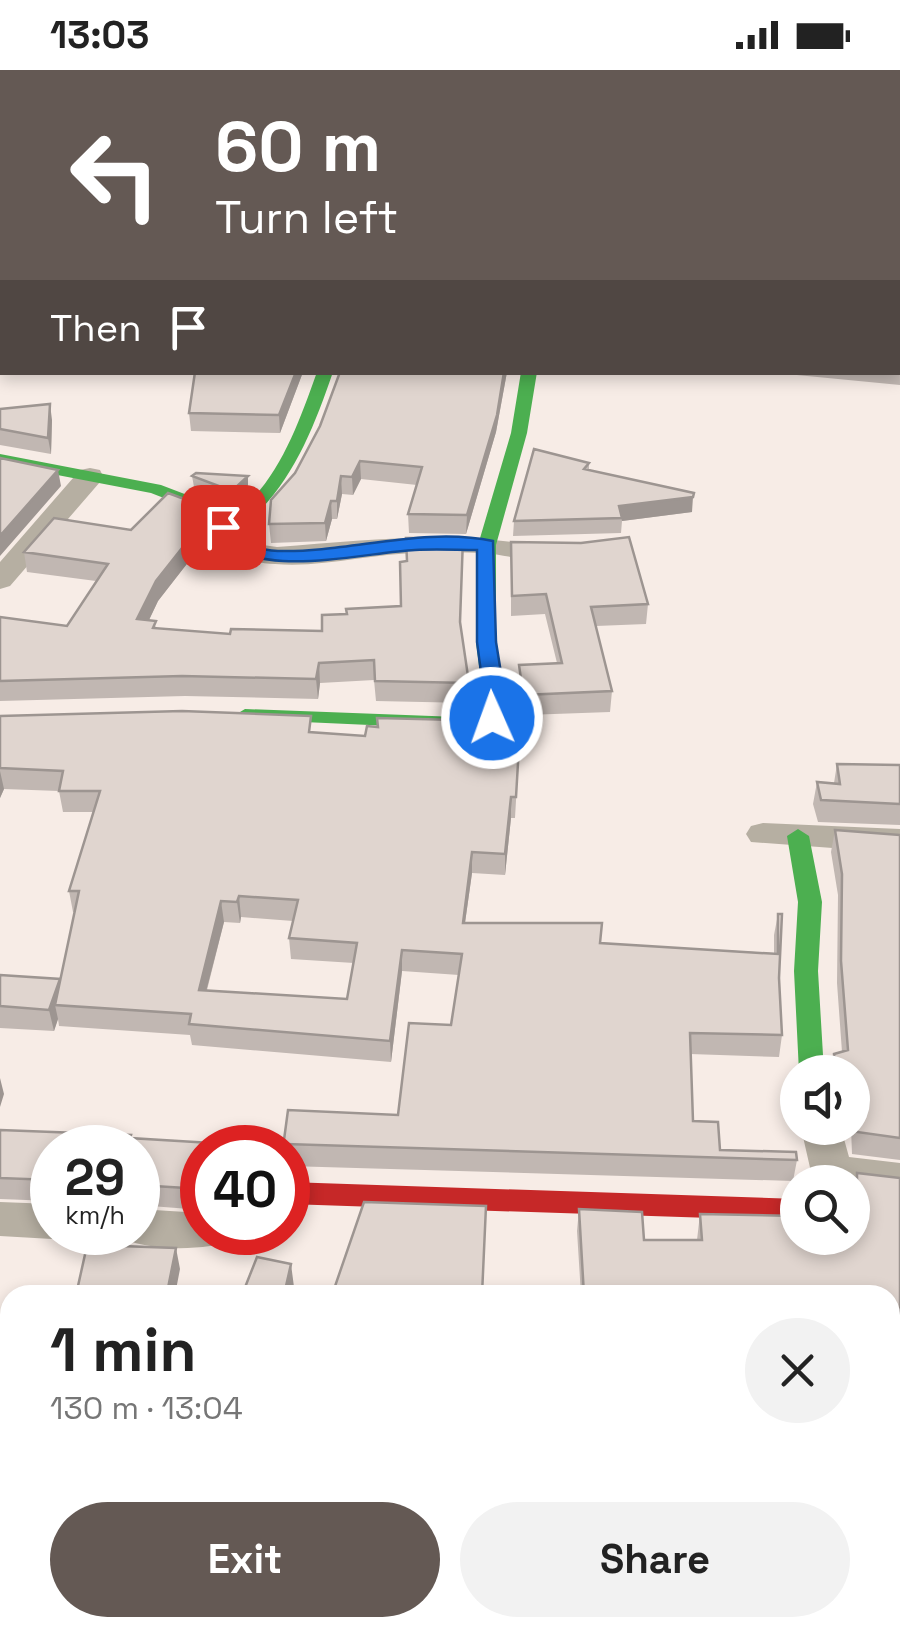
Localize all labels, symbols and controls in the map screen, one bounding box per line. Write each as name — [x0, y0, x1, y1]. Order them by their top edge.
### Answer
text: 13:03 — [50, 11, 149, 59]
text: 60 m — [215, 102, 381, 191]
icon: left — [50, 110, 180, 240]
text: Turn left — [215, 189, 398, 246]
icon: arrive — [161, 300, 216, 355]
text: Then — [50, 304, 141, 352]
pin — [181, 485, 266, 570]
icon: arrive — [196, 500, 251, 555]
position arrow — [440, 666, 544, 770]
map controls — [780, 1055, 870, 1255]
button: sound — [780, 1055, 870, 1145]
speed limit sign: 40 — [180, 1125, 310, 1255]
text: 29 — [65, 1146, 125, 1210]
button: search — [780, 1165, 870, 1255]
text: km/h — [65, 1199, 125, 1231]
text: 1 min — [50, 1312, 197, 1389]
button: close — [745, 1318, 850, 1423]
text: 130 m · 13:04 — [50, 1388, 243, 1428]
button: Exit — [50, 1502, 440, 1617]
button: Share — [460, 1502, 850, 1617]

